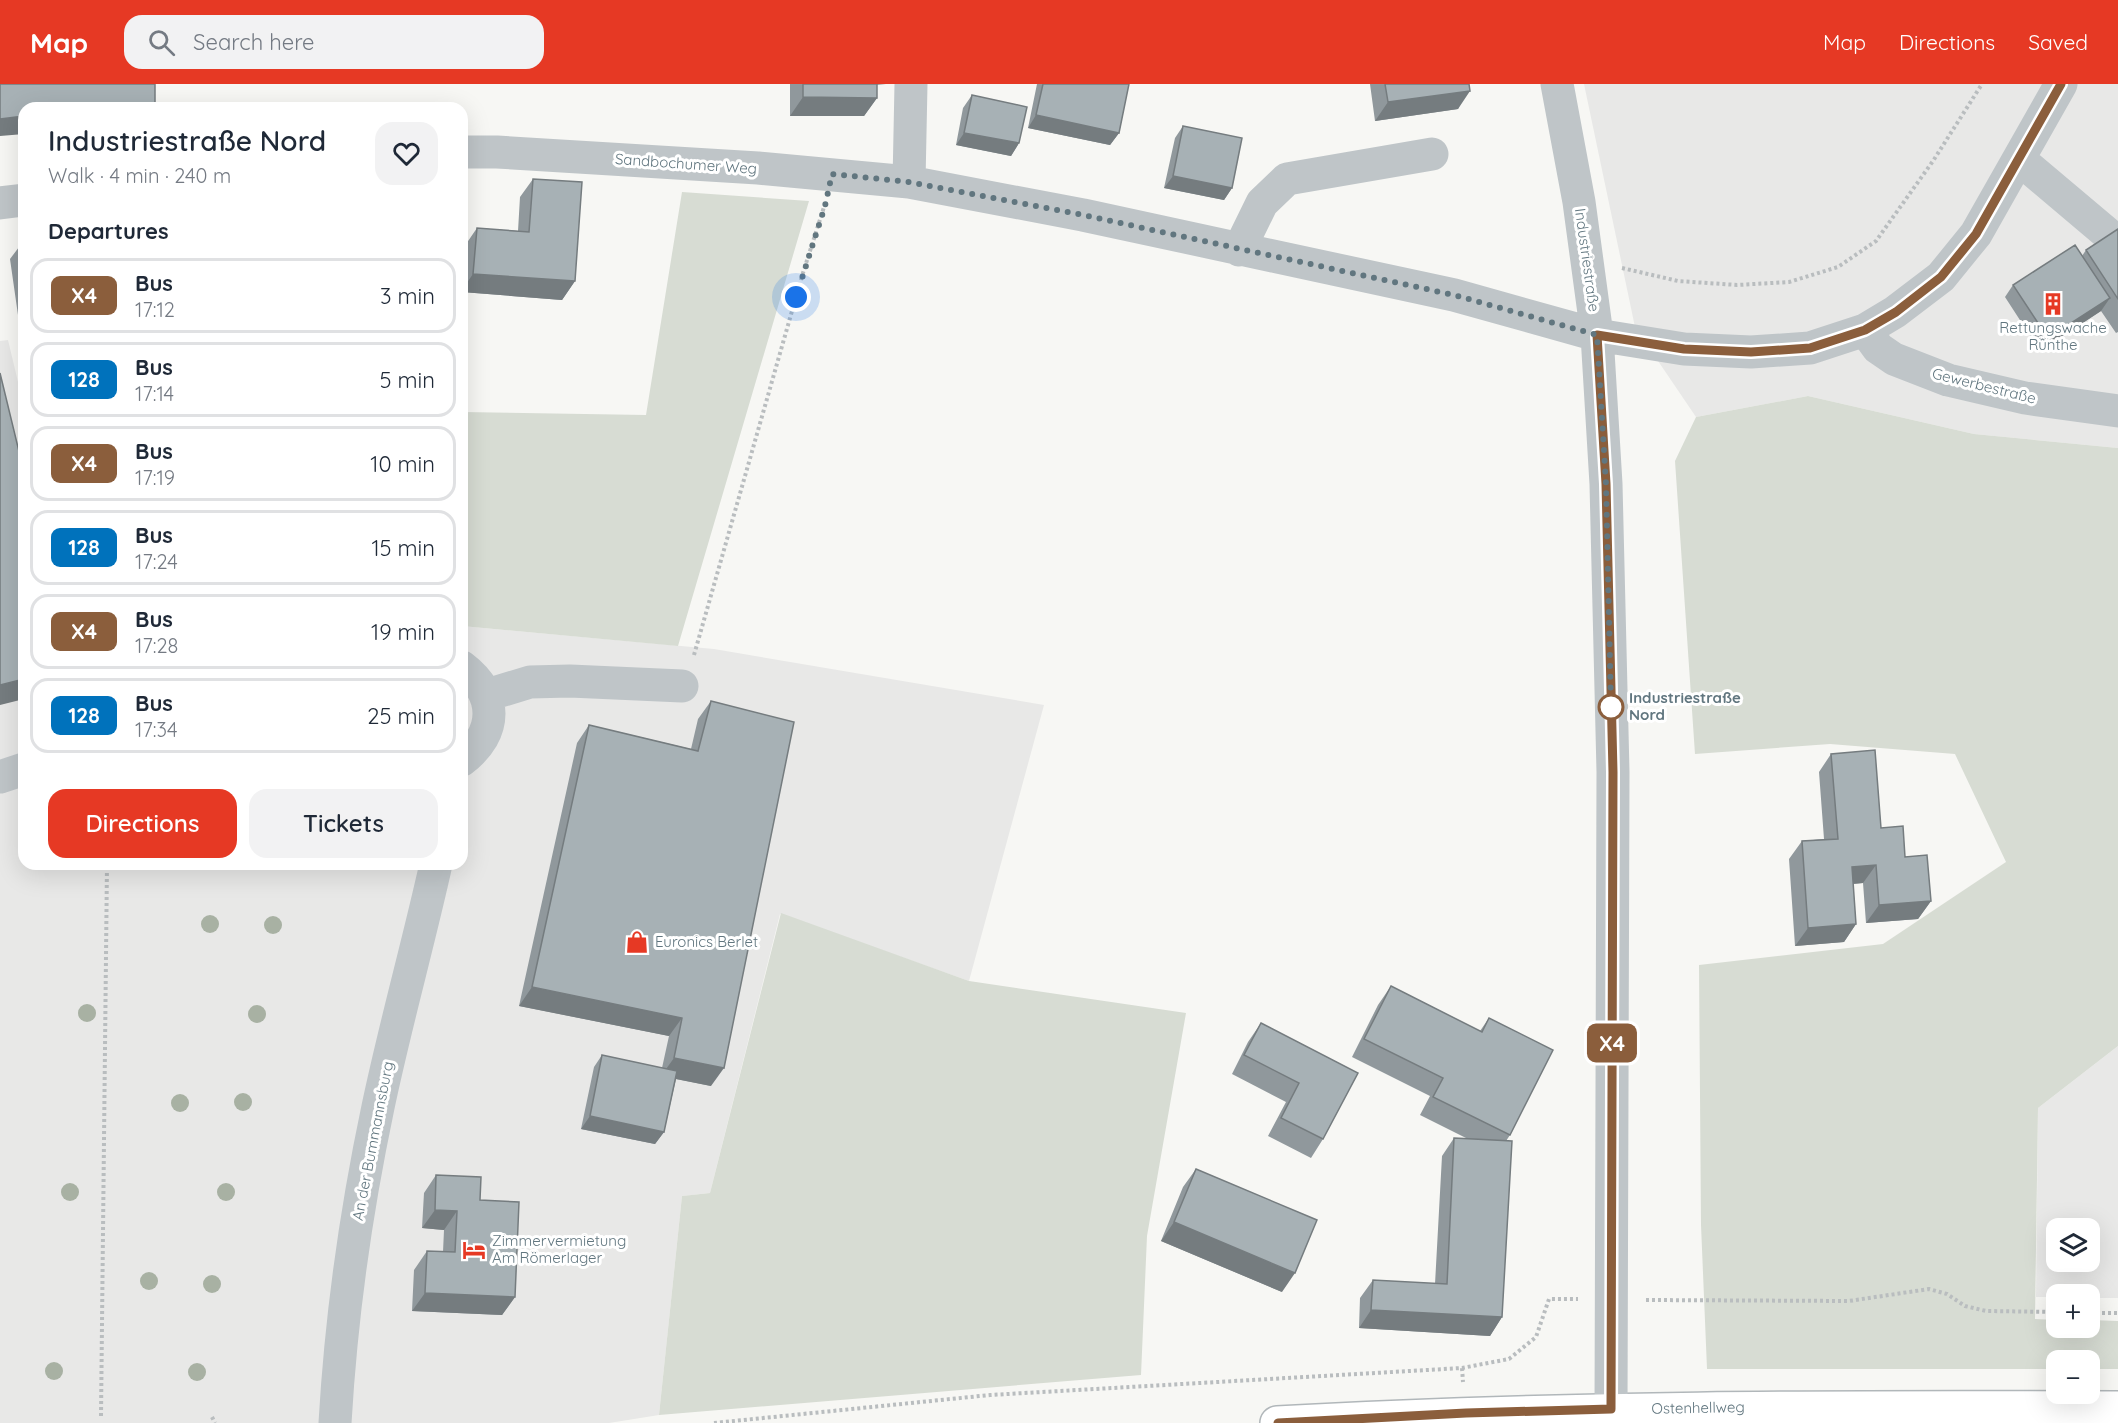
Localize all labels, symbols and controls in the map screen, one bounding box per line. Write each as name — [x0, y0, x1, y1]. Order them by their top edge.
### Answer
search box — [124, 15, 544, 69]
text: Map — [30, 25, 88, 60]
icon: search — [145, 26, 178, 59]
text: Search here — [193, 28, 315, 56]
text: Map — [1823, 29, 1866, 55]
text: Directions — [1899, 29, 1995, 55]
text: Saved — [2028, 29, 2088, 55]
button: heart — [375, 122, 438, 185]
text: Industriestraße Nord — [48, 123, 326, 158]
street label: Sandbochumer Weg — [614, 149, 758, 178]
text: Walk · 4 min · 240 m — [48, 163, 231, 188]
street label: Industriestraße — [1571, 207, 1604, 313]
text: Departures — [48, 217, 169, 245]
text: Bus — [135, 269, 173, 297]
text: X4 — [71, 282, 97, 308]
text: 3 min — [380, 282, 435, 310]
your location — [781, 282, 811, 312]
building icon: Rettungswache Rünthe — [2040, 291, 2066, 317]
text: 17:12 — [135, 297, 175, 322]
place label: Rettungswache Rünthe — [1999, 318, 2107, 354]
text: Bus — [135, 353, 173, 381]
street label: Gewerbestraße — [1930, 363, 2038, 408]
text: 128 — [68, 366, 100, 392]
text: 5 min — [380, 366, 435, 394]
text: 17:14 — [135, 381, 174, 406]
text: Bus — [135, 437, 173, 465]
text: X4 — [71, 450, 97, 476]
text: 10 min — [370, 450, 435, 478]
text: 17:19 — [135, 465, 175, 490]
text: Bus — [135, 521, 173, 549]
text: 128 — [68, 534, 100, 560]
text: 15 min — [371, 534, 435, 562]
text: 17:24 — [135, 549, 178, 574]
text: Bus — [135, 605, 173, 633]
text: X4 — [71, 618, 97, 644]
text: 19 min — [371, 618, 435, 646]
text: 17:28 — [135, 633, 178, 658]
place label: Industriestraße Nord — [1629, 688, 1741, 724]
text: Bus — [135, 689, 173, 717]
marker: Industriestraße Nord — [1598, 694, 1624, 720]
text: 128 — [68, 702, 100, 728]
text: 25 min — [367, 702, 435, 730]
text: 17:34 — [135, 717, 177, 742]
button: Directions — [48, 789, 237, 858]
button: Tickets — [249, 789, 438, 858]
shop icon: Euronics Berlet — [624, 929, 650, 955]
place label: Euronics Berlet — [655, 932, 758, 951]
line badge: X4 — [1585, 1024, 1639, 1062]
text: X4 — [1599, 1030, 1625, 1056]
street label: An der Bummannsburg — [348, 1060, 397, 1222]
map controls — [2046, 1218, 2100, 1404]
button: layers — [2046, 1218, 2100, 1272]
place label: Zimmervermietung Am Römerlager — [492, 1231, 626, 1267]
hotel icon: Zimmervermietung Am Römerlager — [461, 1237, 487, 1263]
button: + — [2046, 1284, 2100, 1338]
button: − — [2046, 1350, 2100, 1404]
street label: Ostenhellweg — [1651, 1397, 1745, 1418]

